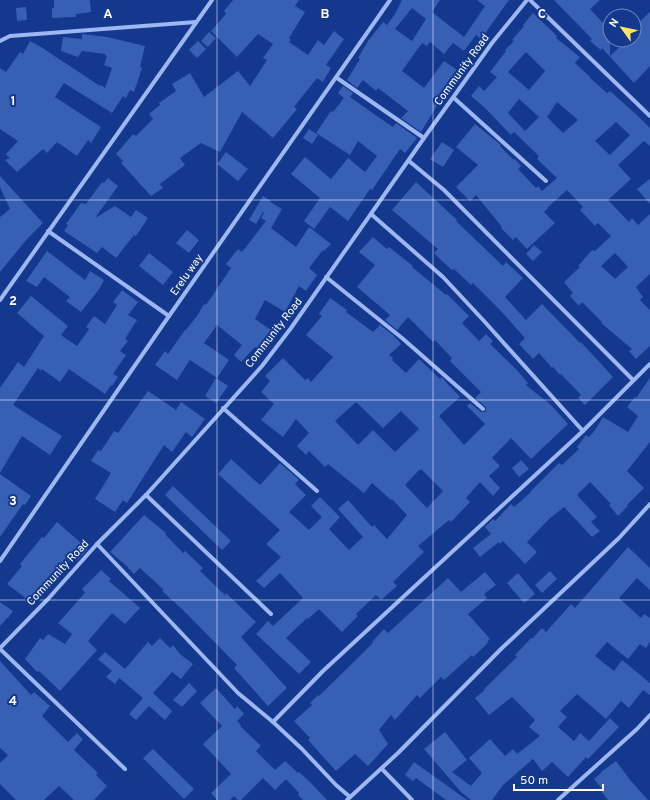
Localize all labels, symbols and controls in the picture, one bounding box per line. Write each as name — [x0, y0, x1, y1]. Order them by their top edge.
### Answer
text: A — [103, 7, 113, 23]
text: B — [321, 7, 330, 23]
text: C — [538, 7, 546, 23]
north arrow — [602, 8, 642, 48]
text: N — [606, 16, 622, 30]
street label: Community Road — [431, 31, 493, 109]
text: 1 — [10, 94, 16, 110]
street label: Erelu way — [168, 251, 206, 298]
text: 2 — [9, 294, 17, 310]
street label: Community Road — [242, 295, 306, 371]
text: 3 — [9, 494, 17, 510]
street label: Community Road — [24, 537, 92, 609]
text: 4 — [9, 694, 17, 710]
scale bar — [514, 766, 603, 792]
text: 50 m — [520, 773, 548, 789]

